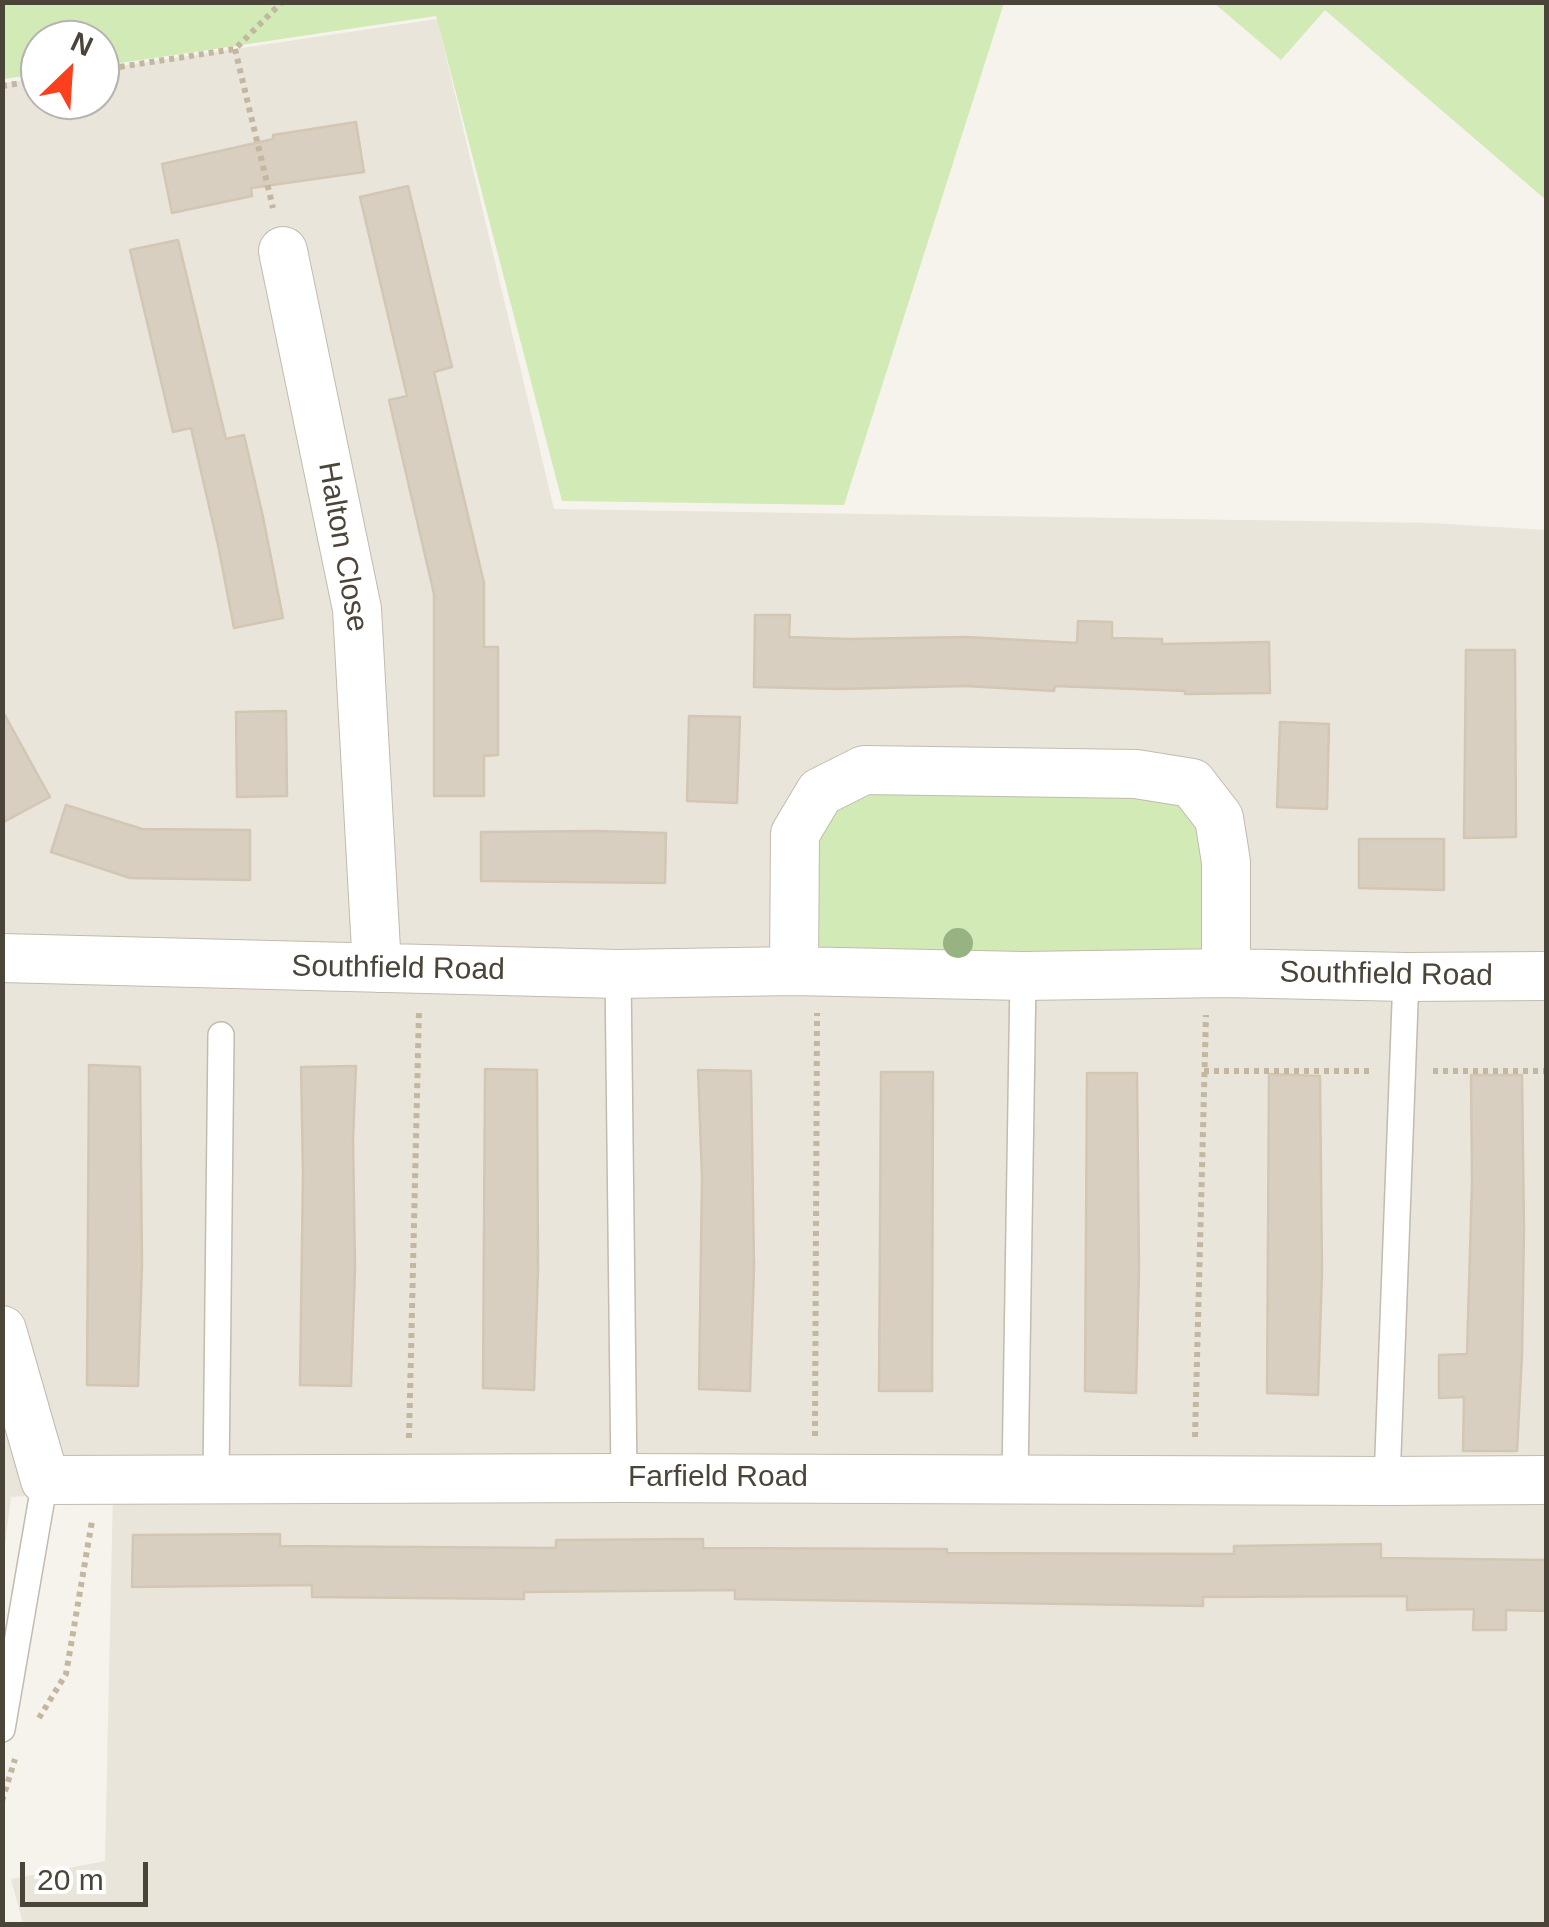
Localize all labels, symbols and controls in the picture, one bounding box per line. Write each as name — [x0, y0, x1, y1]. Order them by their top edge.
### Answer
north arrow — [20, 20, 120, 120]
text: N — [66, 26, 98, 62]
street label: Halton Close — [309, 459, 375, 635]
street label: Southfield Road — [291, 949, 505, 989]
street label: Southfield Road — [1279, 955, 1493, 995]
street label: Farfield Road — [628, 1460, 808, 1496]
scale bar — [25, 1842, 152, 1904]
text: 20 m — [37, 1863, 104, 1896]

